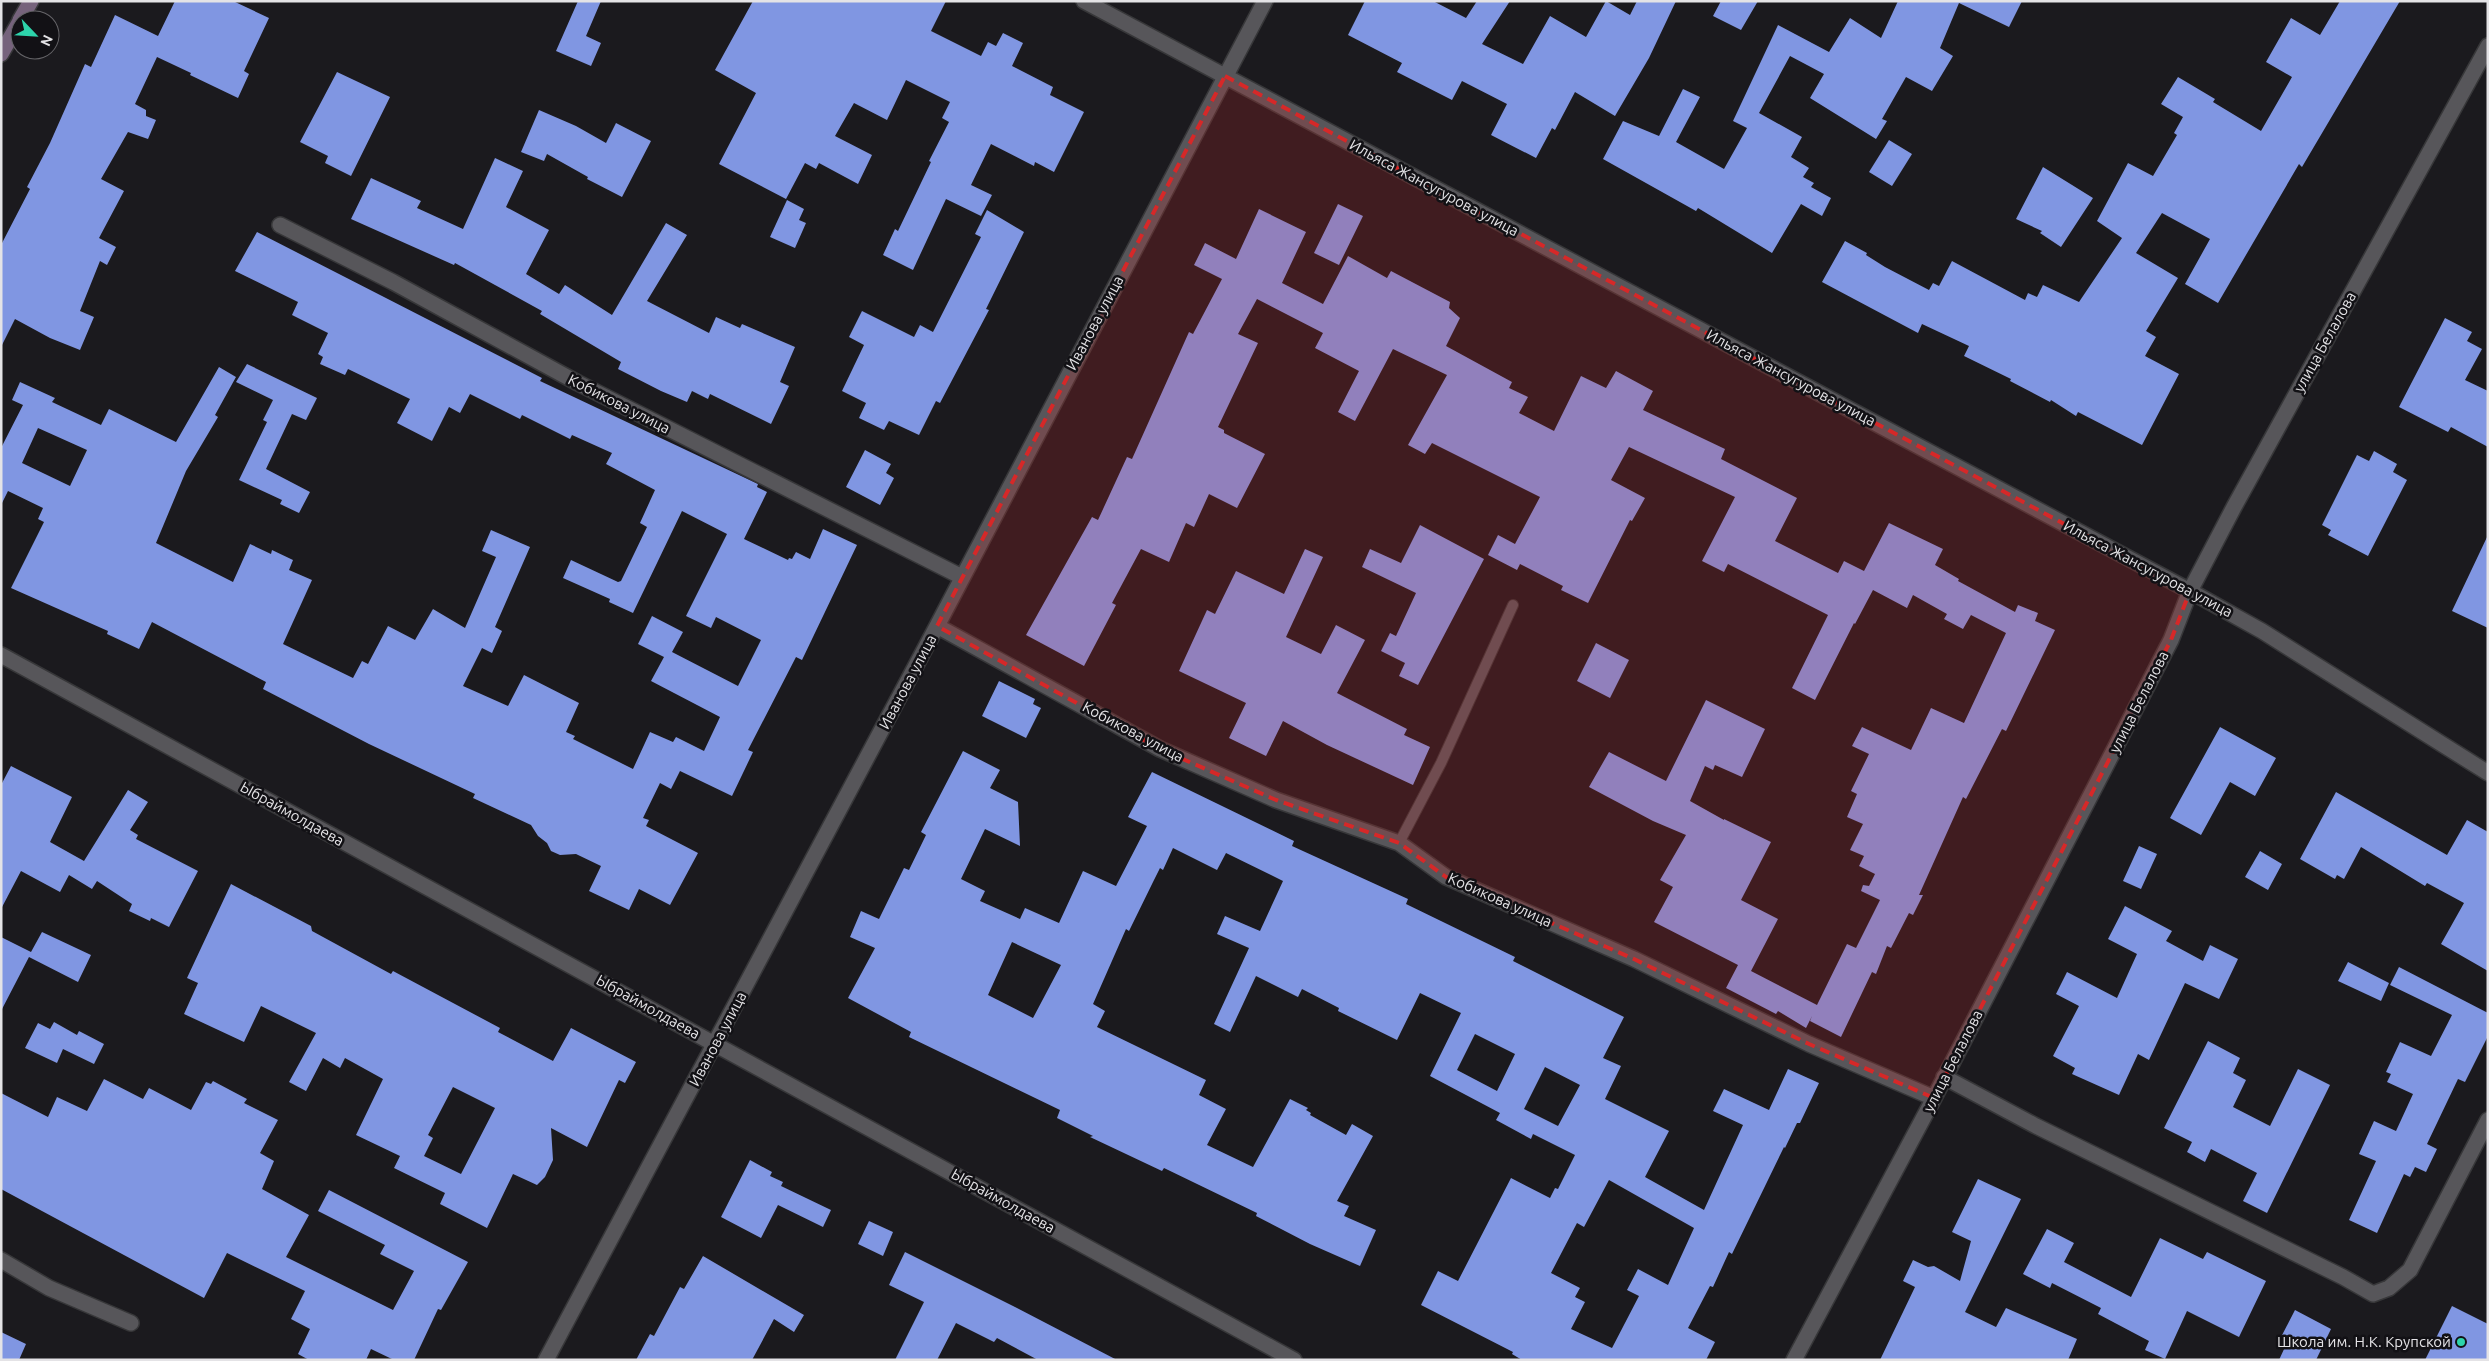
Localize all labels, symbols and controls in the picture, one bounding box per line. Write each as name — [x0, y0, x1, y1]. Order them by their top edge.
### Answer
north arrow — [10, 10, 60, 60]
text: N — [37, 32, 56, 49]
street label: Ильяса Жансугурова улица — [1347, 136, 1522, 239]
street label: Иванова улица — [1062, 273, 1127, 373]
street label: улица Белалова — [2290, 289, 2359, 395]
street label: Ильяса Жансугурова улица — [1704, 326, 1879, 429]
street label: Кобикова улица — [565, 371, 673, 437]
street label: Ильяса Жансугурова улица — [2061, 517, 2236, 620]
street label: Иванова улица — [875, 632, 940, 732]
street label: улица Белалова — [2106, 648, 2172, 756]
street label: Кобикова улица — [1080, 698, 1187, 765]
street label: Ыбраймолдаева — [237, 778, 347, 849]
street label: Кобикова улица — [1446, 869, 1555, 930]
street label: Ыбраймолдаева — [593, 971, 703, 1042]
street label: Иванова улица — [685, 989, 750, 1089]
street label: улица Белалова — [1920, 1007, 1986, 1115]
street label: Ыбраймолдаева — [948, 1165, 1058, 1236]
place label: Школа им. Н.К. Крупской — [2277, 1333, 2451, 1350]
marker: Школа им. Н.К. Крупской — [2455, 1336, 2467, 1348]

